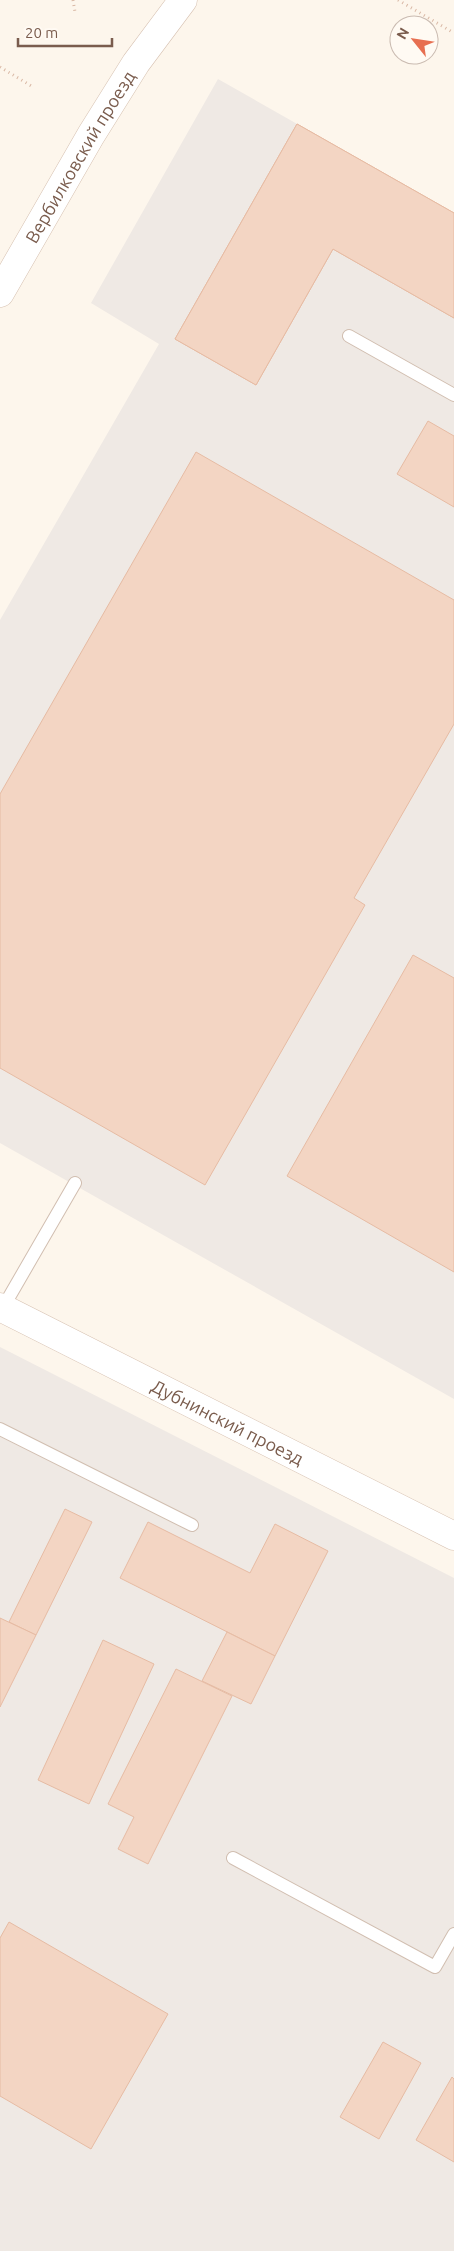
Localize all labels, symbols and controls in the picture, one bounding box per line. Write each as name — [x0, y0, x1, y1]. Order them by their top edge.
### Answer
scale bar — [18, 15, 111, 47]
north arrow — [389, 15, 439, 65]
text: 20 m — [25, 24, 58, 41]
text: N — [393, 25, 412, 42]
street label: Вербилковский проезд — [21, 67, 139, 246]
street label: Дубнинский проезд — [148, 1375, 307, 1469]

